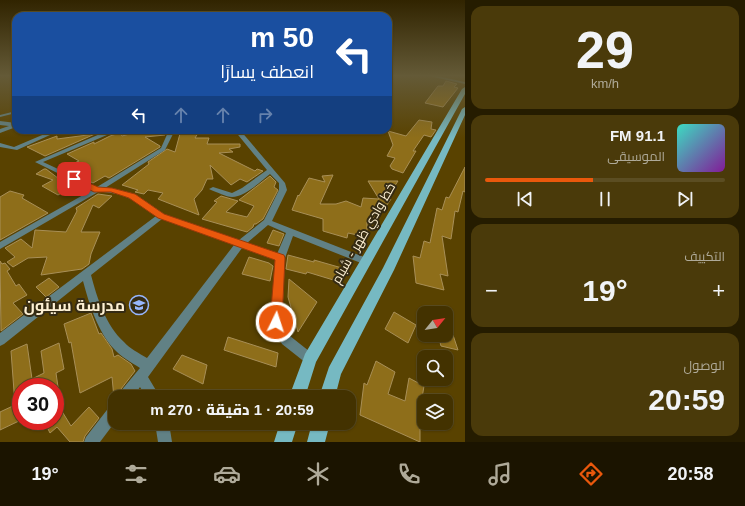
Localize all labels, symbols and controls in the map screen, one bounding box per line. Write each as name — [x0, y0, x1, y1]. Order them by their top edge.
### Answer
text: 29 — [576, 21, 634, 79]
text: 50 m — [250, 22, 314, 53]
icon: left — [328, 28, 380, 80]
text: انعطف يسارًا — [220, 62, 314, 82]
text: km/h — [591, 76, 619, 91]
icon: left — [128, 104, 150, 126]
icon: ahead — [170, 104, 192, 126]
icon: ahead — [212, 104, 234, 126]
icon: right — [254, 104, 276, 126]
text: 91.1 FM — [610, 127, 665, 144]
text: الموسيقى — [607, 149, 665, 164]
pin — [57, 162, 91, 196]
icon: arrive — [63, 168, 85, 190]
street label: خط وادي ظهر - شبام — [329, 180, 401, 288]
icon: previous — [514, 188, 536, 210]
icon: pause — [594, 188, 616, 210]
icon: next — [674, 188, 696, 210]
text: التكييف — [684, 249, 725, 264]
text: 19° — [582, 274, 628, 307]
text: − — [485, 278, 498, 303]
text: + — [712, 278, 725, 303]
school or university icon: مدرسة سيئون — [128, 294, 150, 316]
place label: مدرسة سيئون — [24, 297, 125, 315]
position arrow — [255, 301, 297, 343]
north arrow — [417, 306, 453, 342]
map controls — [417, 306, 453, 430]
button: search — [417, 350, 453, 386]
text: الوصول — [684, 358, 725, 373]
speed limit sign: 30 — [12, 378, 64, 430]
text: 20:59 — [648, 383, 725, 416]
button: layers — [417, 394, 453, 430]
text: 20:59 · 1 دقيقة · 270 m — [150, 401, 314, 418]
icon: filters — [122, 460, 150, 488]
icon: car — [213, 460, 241, 488]
icon: climate — [304, 460, 332, 488]
icon: phone — [395, 460, 423, 488]
icon: music — [486, 460, 514, 488]
icon: directions — [577, 460, 605, 488]
text: 19° — [32, 464, 59, 484]
text: 20:58 — [667, 464, 714, 484]

